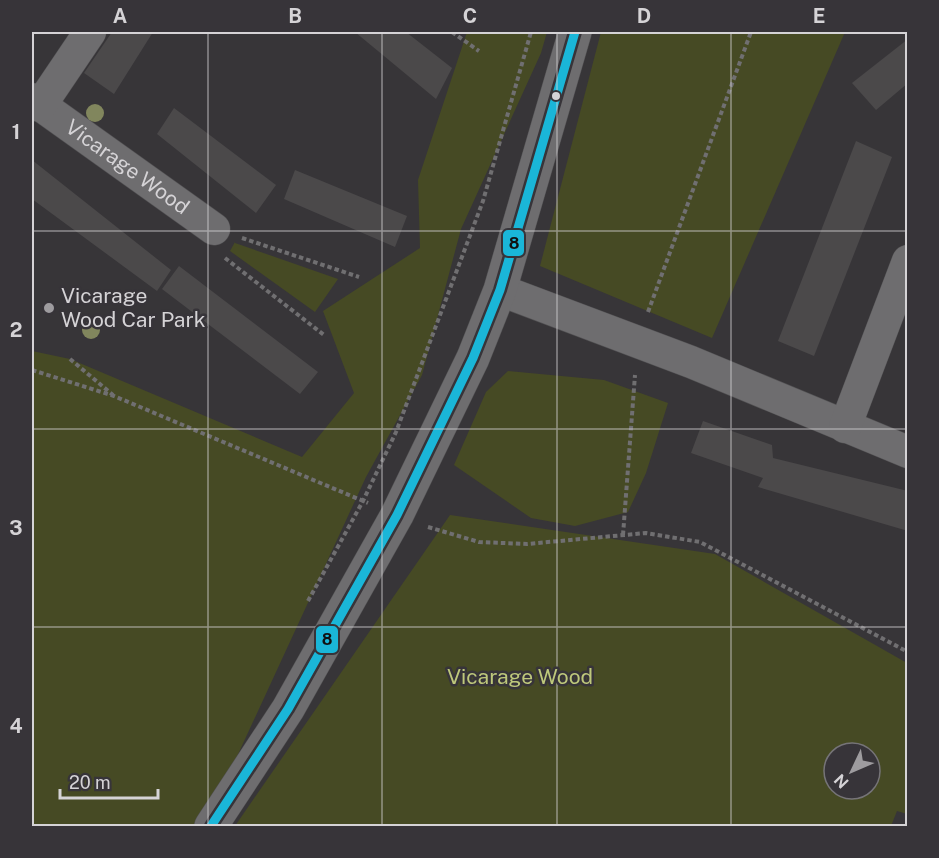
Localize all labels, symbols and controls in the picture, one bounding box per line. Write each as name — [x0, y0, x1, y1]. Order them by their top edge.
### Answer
text: A — [113, 4, 127, 28]
text: B — [288, 4, 302, 28]
text: C — [463, 4, 477, 28]
text: D — [637, 4, 651, 28]
text: E — [813, 4, 825, 28]
unlabelled marker — [550, 90, 562, 102]
street label: Vicarage Wood — [61, 114, 194, 219]
text: 1 — [12, 120, 20, 144]
line badge: 8 — [502, 229, 525, 257]
text: 8 — [509, 234, 520, 253]
place label: Vicarage Wood Car Park — [61, 283, 206, 332]
marker: Vicarage Wood Car Park — [42, 301, 56, 315]
text: 2 — [10, 318, 22, 342]
text: 3 — [9, 516, 23, 540]
line badge: 8 — [315, 625, 339, 654]
text: 8 — [322, 630, 333, 649]
park label: Vicarage Wood — [447, 664, 593, 689]
text: 4 — [9, 714, 23, 738]
north arrow — [822, 741, 882, 801]
scale bar — [60, 762, 158, 800]
text: N — [830, 770, 853, 792]
text: 20 m — [69, 772, 111, 793]

